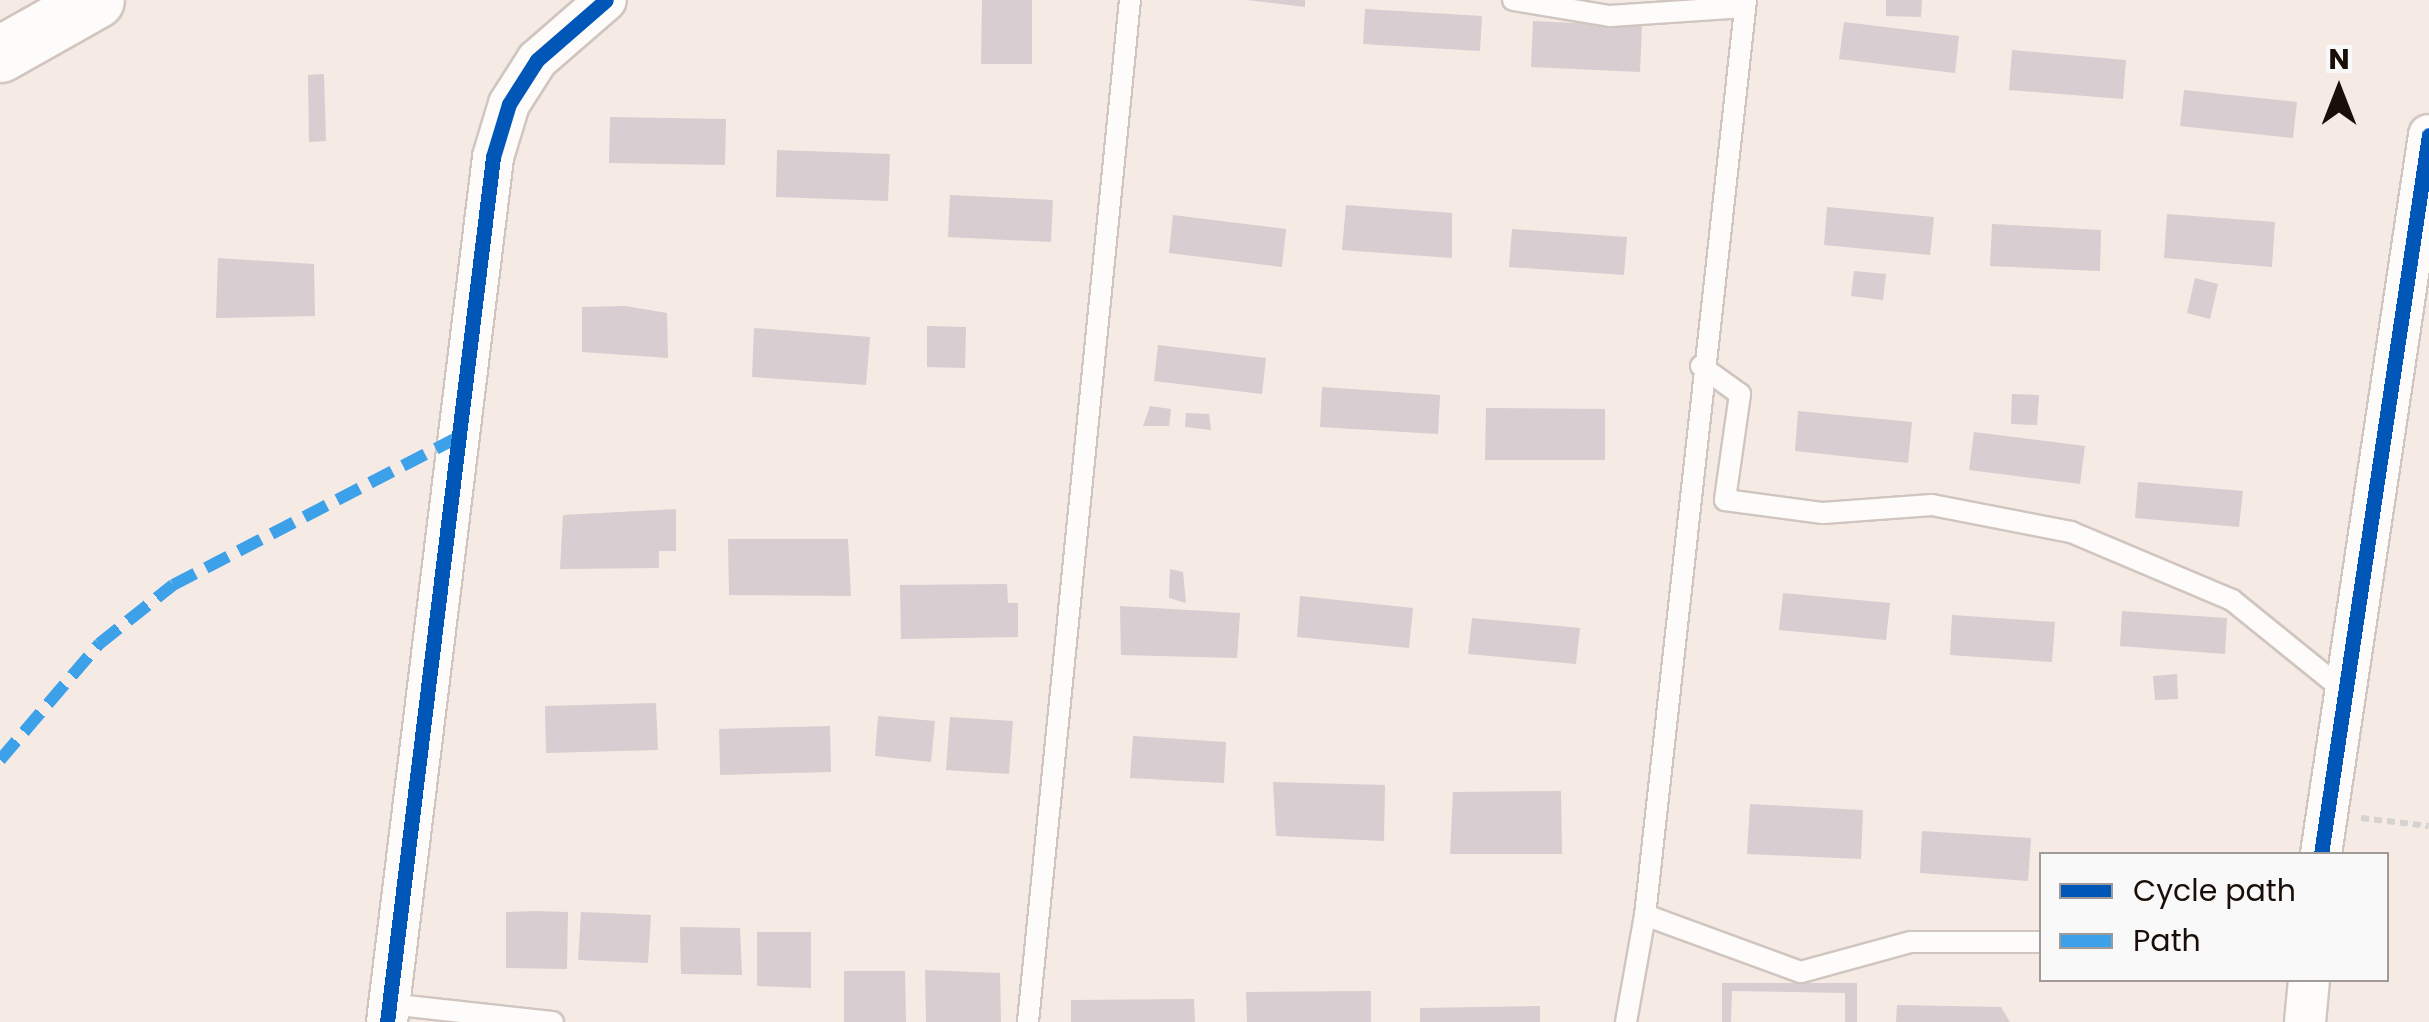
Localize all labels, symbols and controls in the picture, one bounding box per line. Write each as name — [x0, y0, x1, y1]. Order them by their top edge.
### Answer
north arrow — [2289, 40, 2389, 140]
text: N — [2328, 40, 2350, 79]
legend — [2039, 852, 2389, 982]
text: Cycle path — [2133, 869, 2296, 912]
text: Path — [2133, 919, 2201, 962]

